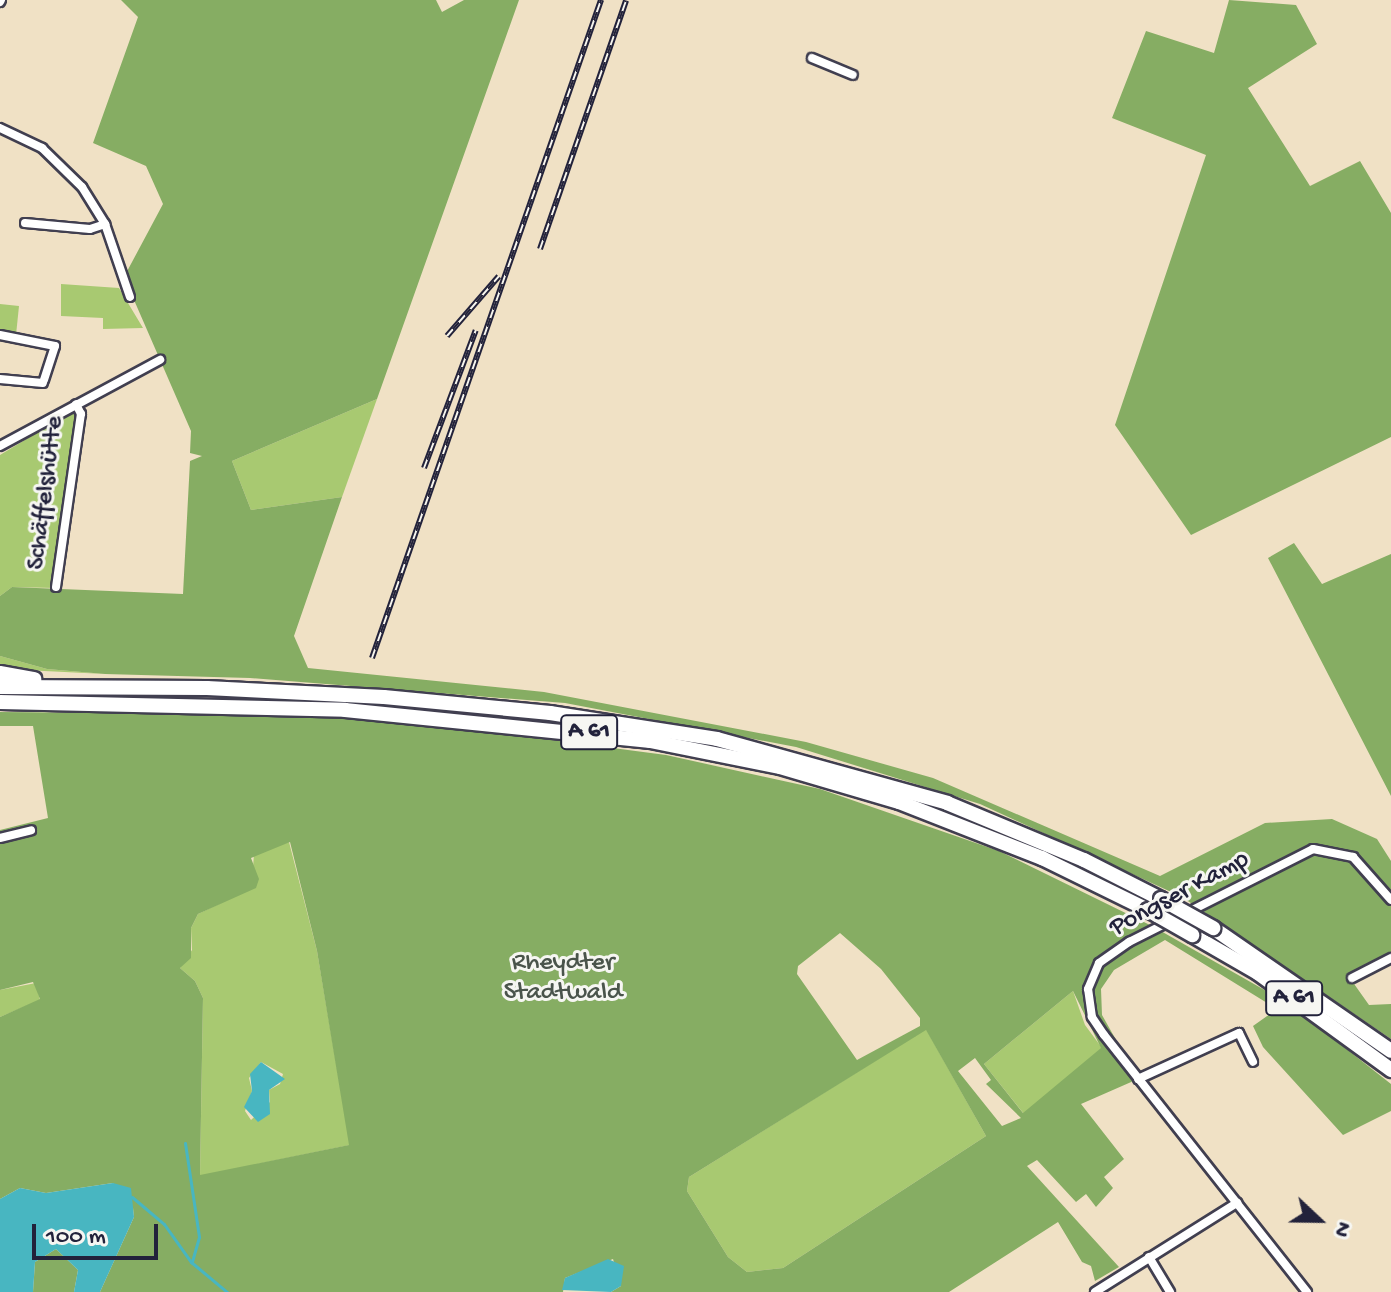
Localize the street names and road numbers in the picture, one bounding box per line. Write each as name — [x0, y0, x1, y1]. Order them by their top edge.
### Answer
street label: Schäffelshütte — [22, 414, 72, 572]
road number: A 61 — [559, 712, 619, 752]
street label: Pongser Kamp — [1105, 845, 1255, 945]
road number: A 61 — [1264, 978, 1324, 1018]

